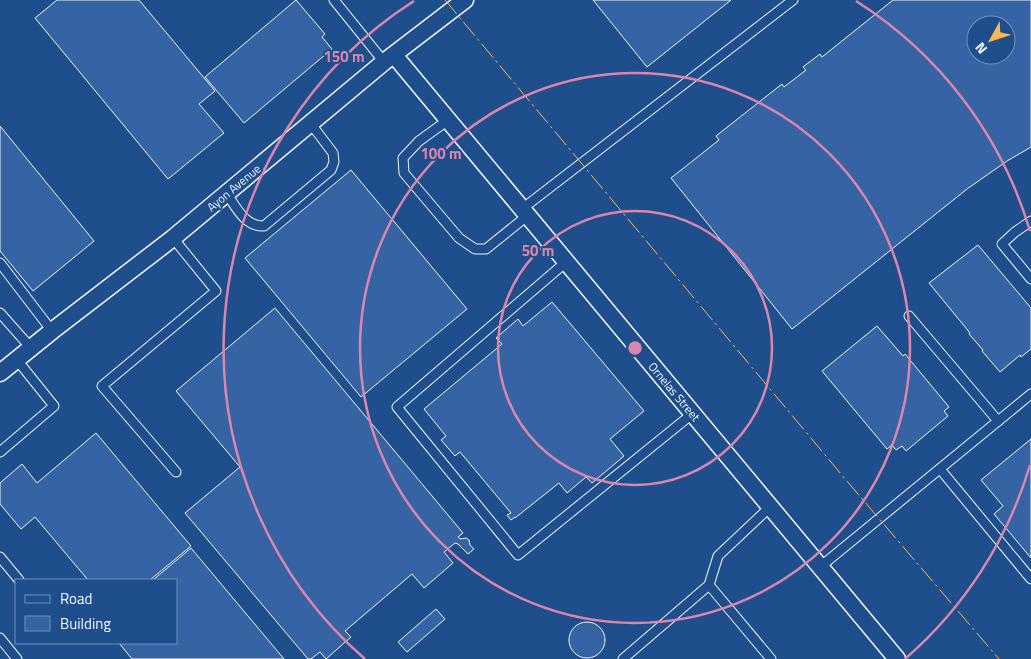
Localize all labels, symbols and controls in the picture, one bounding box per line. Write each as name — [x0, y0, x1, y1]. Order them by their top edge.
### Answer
north arrow — [966, 15, 1016, 65]
text: N — [969, 38, 992, 59]
text: 150 m — [323, 45, 365, 68]
text: 100 m — [420, 142, 462, 165]
street label: Ayon Avenue — [202, 159, 265, 216]
text: 50 m — [522, 239, 554, 262]
centre of rings — [626, 339, 644, 357]
street label: Ornelas Street — [644, 358, 705, 426]
legend — [15, 579, 178, 644]
text: Road — [60, 587, 92, 610]
text: Building — [60, 612, 111, 635]

